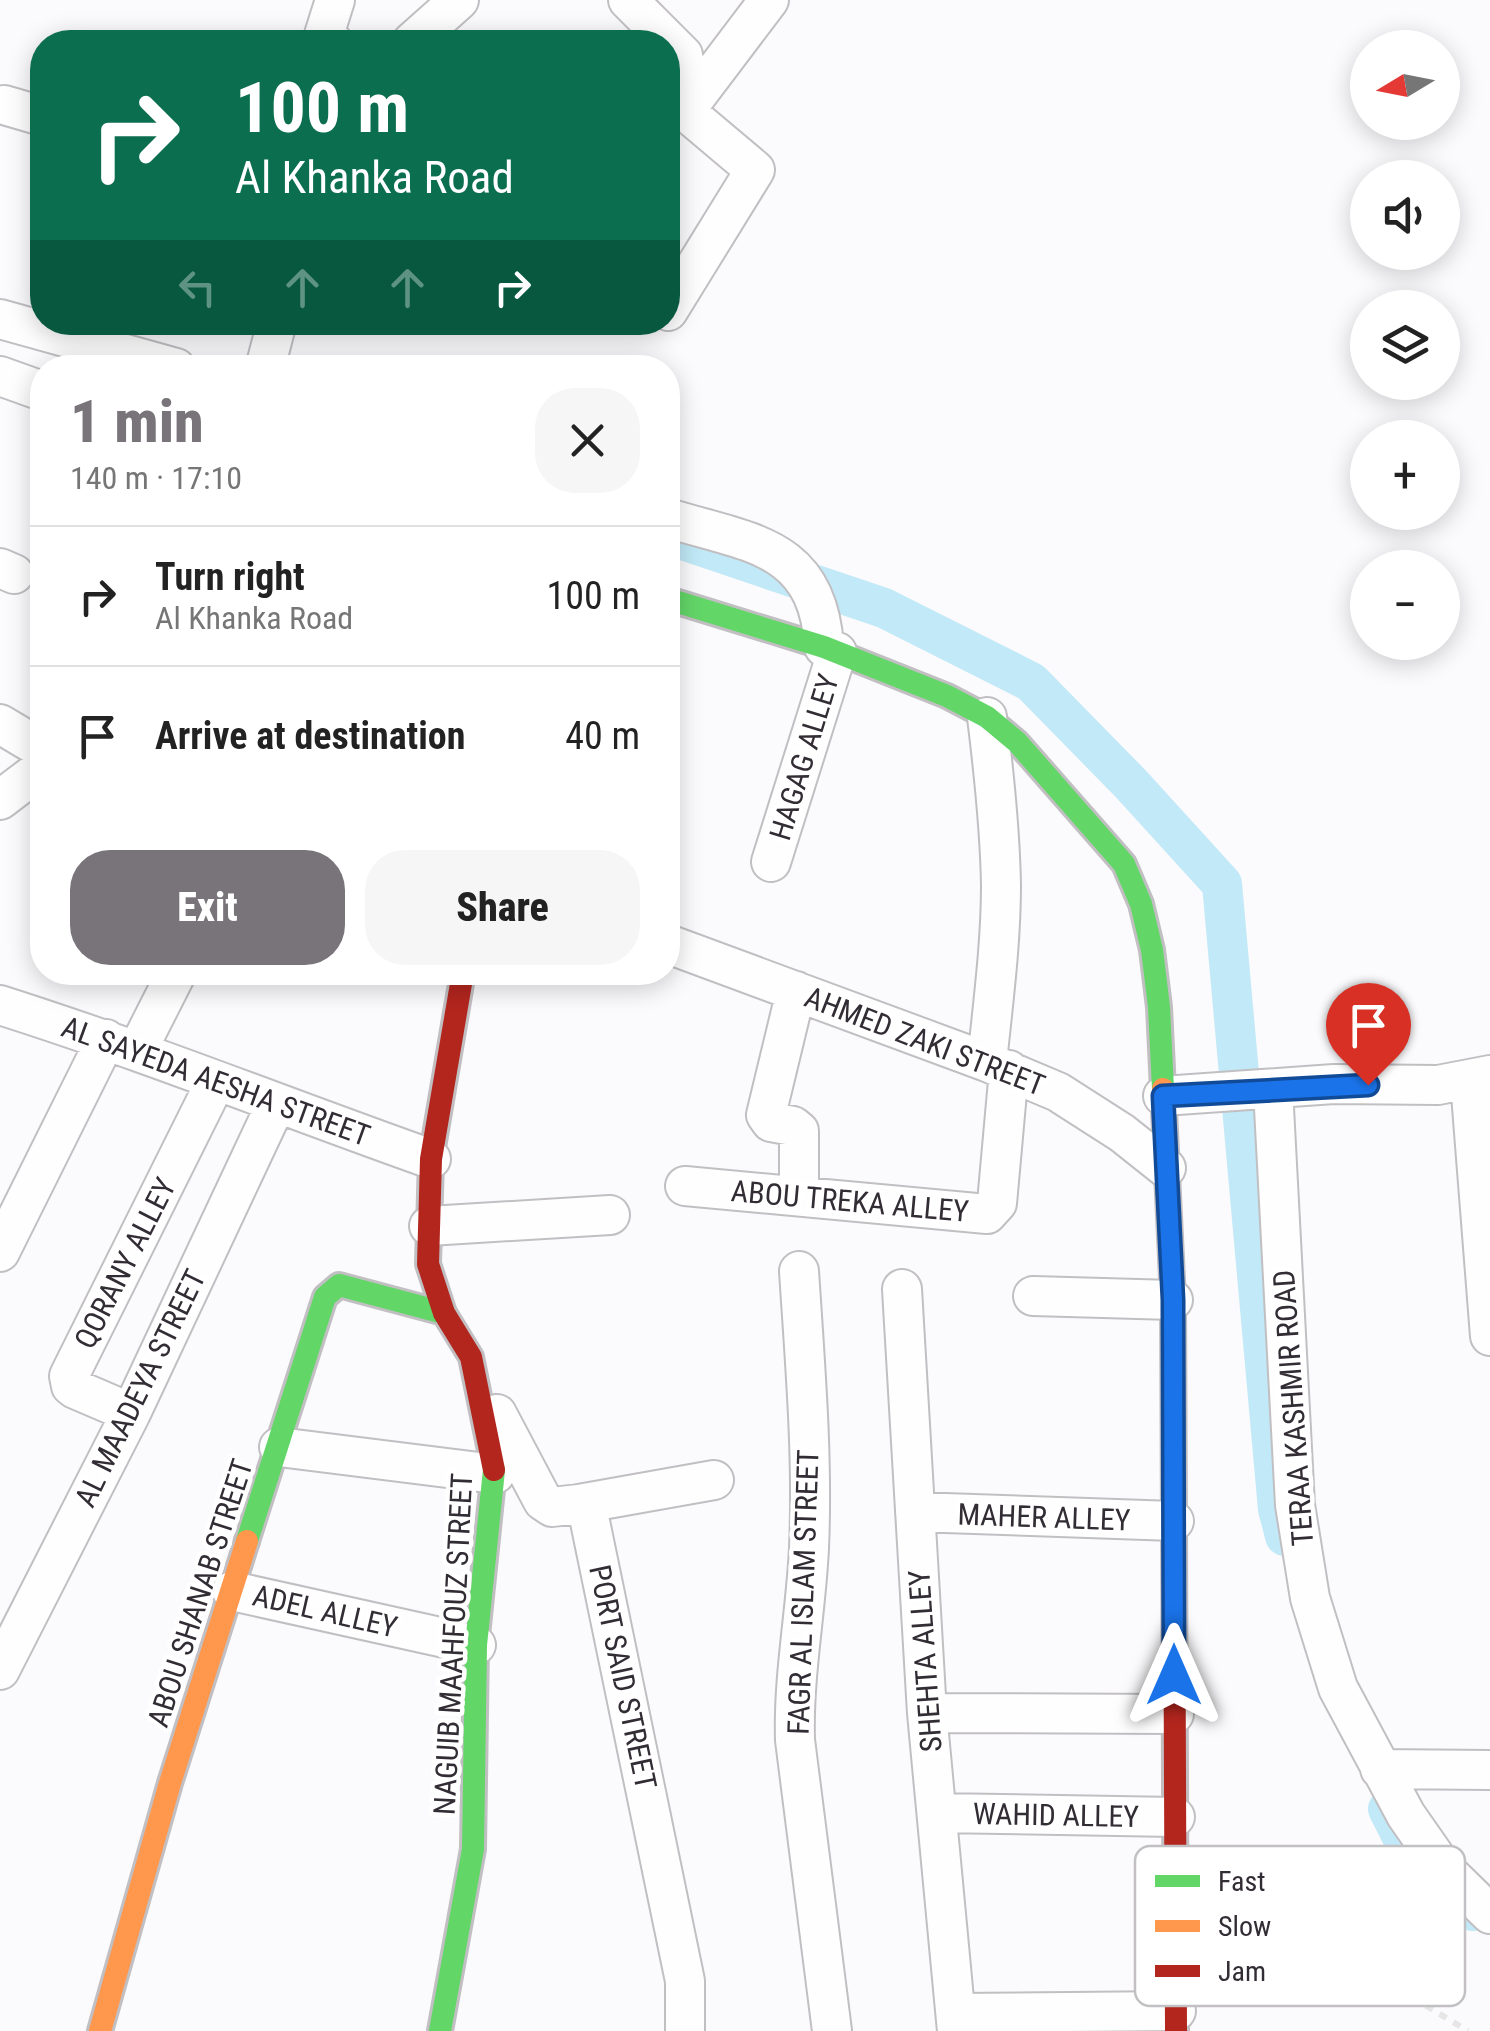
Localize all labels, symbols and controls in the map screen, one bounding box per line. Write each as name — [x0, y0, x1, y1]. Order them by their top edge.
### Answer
north arrow — [1350, 30, 1460, 140]
map controls — [1350, 30, 1460, 660]
text: 100 m — [235, 67, 409, 149]
icon: right — [70, 70, 200, 200]
text: Al Khanka Road — [235, 151, 514, 204]
button: sound — [1350, 160, 1460, 270]
icon: left — [170, 260, 225, 315]
icon: ahead — [275, 260, 330, 315]
icon: ahead — [380, 260, 435, 315]
icon: right — [485, 260, 540, 315]
button: layers — [1350, 290, 1460, 400]
text: 1 min — [70, 386, 204, 457]
button: close — [535, 388, 640, 493]
button: + — [1350, 420, 1460, 530]
text: 140 m · 17:10 — [70, 459, 242, 497]
button: − — [1350, 550, 1460, 660]
text: Turn right — [155, 555, 305, 599]
icon: right — [70, 569, 125, 624]
text: 100 m — [546, 574, 640, 618]
text: Al Khanka Road — [155, 599, 353, 637]
street label: HAGAG ALLEY — [762, 669, 846, 844]
icon: arrive — [70, 709, 125, 764]
text: Arrive at destination — [155, 714, 465, 758]
text: 40 m — [565, 714, 640, 758]
button: Exit — [70, 850, 345, 965]
button: Share — [365, 850, 640, 965]
street label: AHMED ZAKI STREET — [800, 979, 1050, 1103]
pin — [1326, 983, 1411, 1086]
icon: arrive — [1341, 998, 1396, 1053]
street label: AL SAYEDA AESHA STREET — [57, 1009, 375, 1153]
street label: QORANY ALLEY — [67, 1172, 183, 1354]
street label: ABOU TREKA ALLEY — [730, 1173, 970, 1229]
street label: AL MAADEYA STREET — [67, 1264, 213, 1512]
street label: TERAA KASHMIR ROAD — [1266, 1269, 1320, 1547]
street label: FAGR AL ISLAM STREET — [781, 1449, 825, 1735]
street label: ABOU SHANAB STREET — [140, 1455, 260, 1731]
street label: NAGUIB MAAHFOUZ STREET — [427, 1472, 479, 1816]
street label: MAHER ALLEY — [957, 1496, 1131, 1538]
street label: PORT SAID STREET — [582, 1562, 664, 1792]
street label: SHEHTA ALLEY — [901, 1569, 949, 1753]
street label: ADEL ALLEY — [249, 1577, 401, 1645]
position arrow — [1122, 1623, 1226, 1727]
street label: WAHID ALLEY — [973, 1796, 1140, 1834]
legend — [1135, 1846, 1465, 2006]
text: Fast — [1218, 1865, 1265, 1898]
text: Slow — [1218, 1910, 1271, 1943]
text: Jam — [1218, 1955, 1266, 1988]

